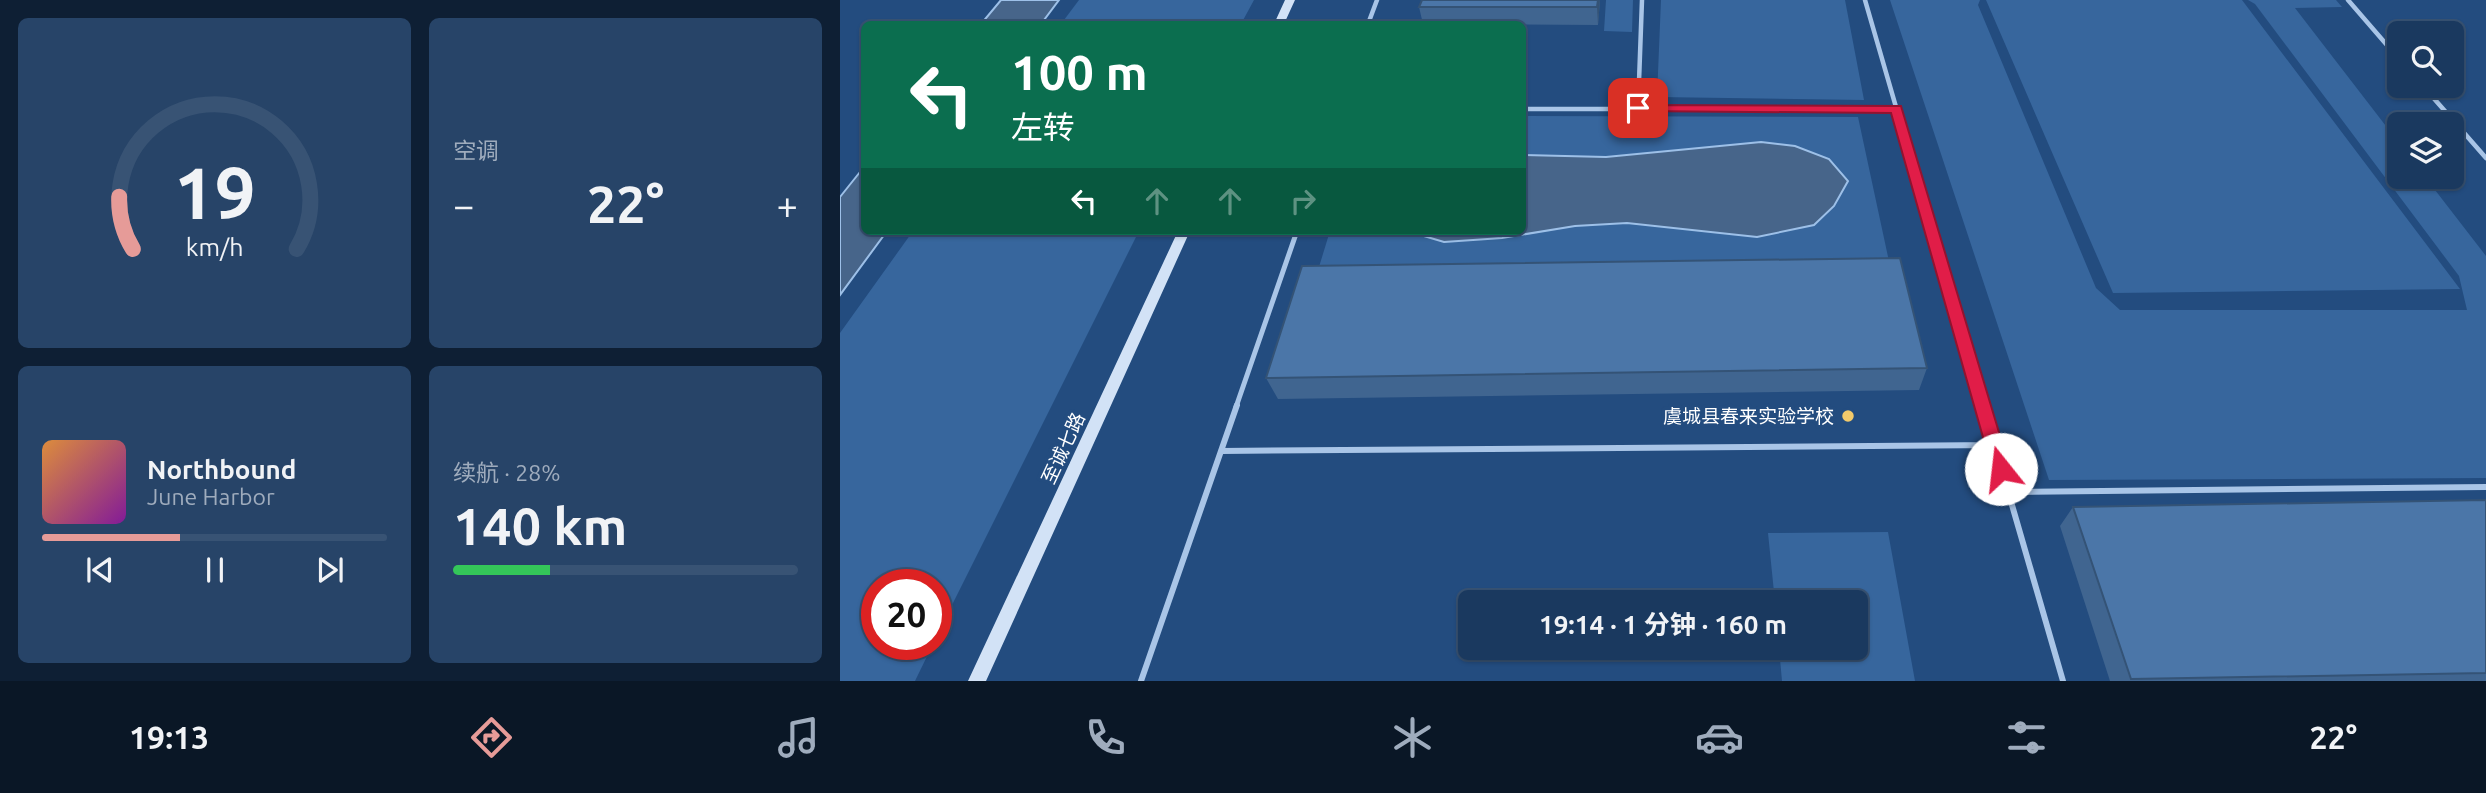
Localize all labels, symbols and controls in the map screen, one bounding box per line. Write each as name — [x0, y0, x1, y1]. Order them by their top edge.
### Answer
map controls — [2387, 21, 2464, 189]
button: search — [2387, 21, 2464, 98]
text: 100 m — [1011, 44, 1148, 99]
icon: left — [896, 49, 987, 140]
pin — [1608, 78, 1668, 138]
icon: arrive — [1619, 89, 1657, 127]
text: 左转 — [1011, 109, 1075, 145]
button: layers — [2387, 112, 2464, 189]
text: 空调 — [453, 138, 499, 163]
text: 19 — [173, 151, 256, 233]
text: 22° — [587, 175, 664, 233]
icon: left — [1065, 182, 1103, 220]
icon: ahead — [1138, 182, 1176, 220]
icon: ahead — [1211, 182, 1249, 220]
icon: right — [1284, 182, 1322, 220]
text: − — [453, 184, 474, 226]
text: + — [777, 184, 798, 226]
text: km/h — [186, 233, 243, 261]
place label: 虞城县春来实验学校 — [1663, 405, 1834, 427]
marker: 虞城县春来实验学校 — [1840, 408, 1856, 424]
street label: 至诚七路 — [1037, 409, 1089, 487]
position arrow — [1964, 432, 2038, 506]
text: Northbound — [147, 455, 296, 484]
text: 续航 · 28% — [453, 460, 560, 485]
text: June Harbor — [147, 484, 275, 509]
text: 140 km — [453, 497, 627, 555]
icon: previous — [81, 551, 119, 589]
icon: pause — [196, 551, 234, 589]
icon: next — [311, 551, 349, 589]
speed limit sign: 20 — [861, 569, 952, 660]
text: 19:14 · 1 分钟 · 160 m — [1539, 610, 1787, 639]
icon: directions — [467, 713, 516, 762]
icon: music — [774, 713, 823, 762]
icon: phone — [1081, 713, 1130, 762]
icon: climate — [1388, 713, 1437, 762]
icon: car — [1695, 713, 1744, 762]
icon: filters — [2002, 713, 2051, 762]
text: 19:13 — [129, 719, 209, 755]
text: 22° — [2310, 719, 2357, 755]

